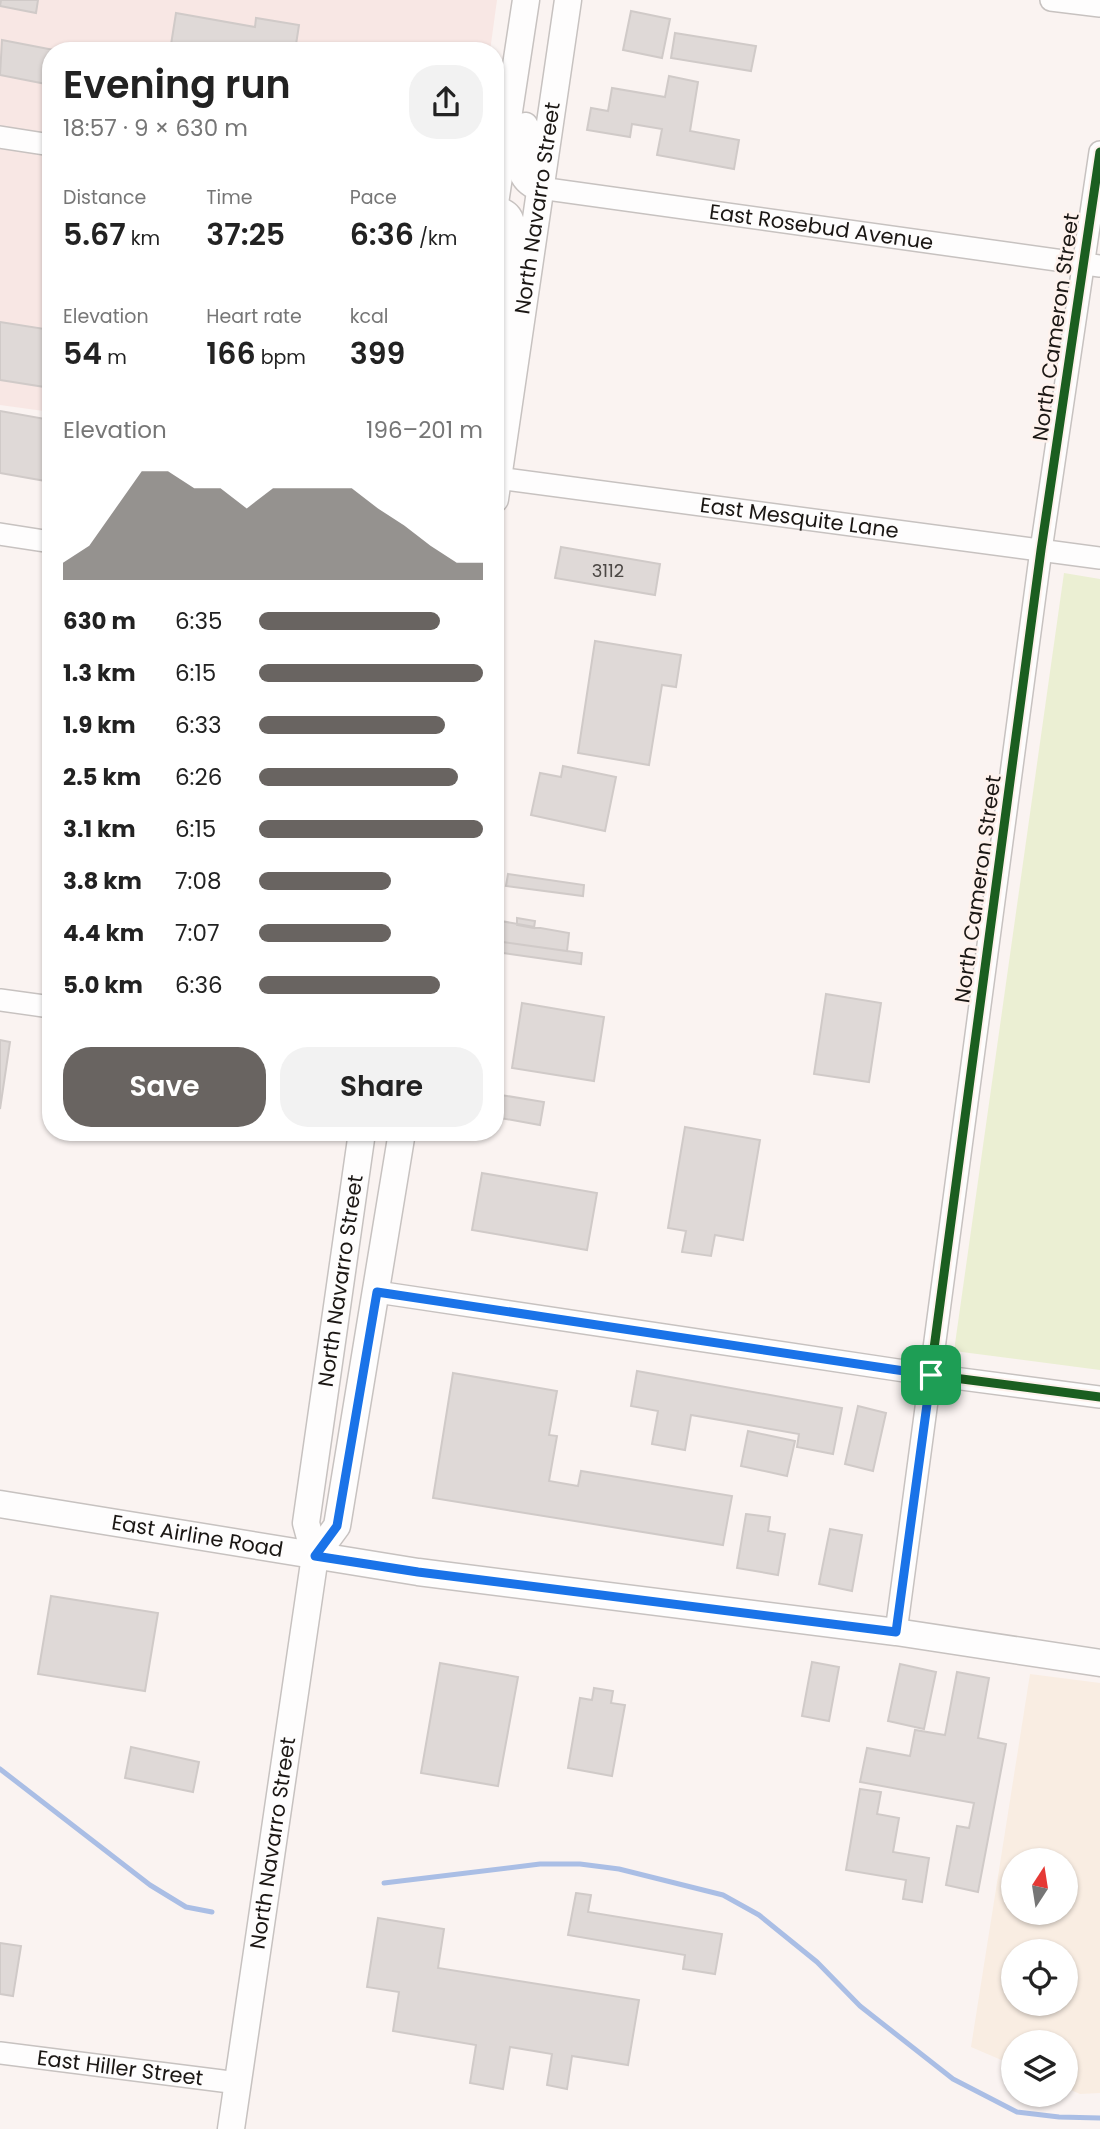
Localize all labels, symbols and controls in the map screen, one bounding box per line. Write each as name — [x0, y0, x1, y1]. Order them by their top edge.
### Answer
text: Evening run — [63, 58, 291, 111]
button: share — [409, 65, 483, 139]
street label: North Navarro Street — [507, 100, 567, 316]
text: 18:57 · 9 × 630 m — [63, 112, 248, 144]
text: Distance — [63, 184, 146, 211]
text: Time — [206, 184, 253, 211]
text: Pace — [350, 184, 397, 211]
street label: East Rosebud Avenue — [708, 197, 935, 257]
street label: North Cameron Street — [1025, 211, 1086, 443]
text: 5.67 — [63, 213, 126, 256]
text: 37:25 — [206, 213, 285, 256]
text: 6:36 — [350, 213, 414, 256]
text: km — [126, 225, 160, 252]
text: /km — [414, 225, 457, 252]
text: Elevation — [63, 303, 149, 330]
text: Heart rate — [206, 303, 302, 330]
text: kcal — [350, 303, 389, 330]
text: 54 — [63, 332, 102, 375]
text: 166 — [206, 332, 256, 375]
text: 399 — [350, 332, 405, 375]
text: m — [102, 344, 127, 371]
text: bpm — [256, 344, 306, 371]
text: Elevation — [63, 414, 167, 446]
text: 196–201 m — [366, 414, 483, 446]
street label: East Mesquite Lane — [698, 490, 901, 545]
house number: 3112 — [592, 558, 624, 583]
text: 630 m — [63, 605, 136, 637]
text: 6:35 — [175, 605, 223, 637]
text: 1.3 km — [63, 657, 136, 689]
text: 6:15 — [175, 657, 216, 689]
text: 1.9 km — [63, 709, 136, 741]
text: 6:33 — [175, 709, 222, 741]
text: 2.5 km — [63, 761, 141, 793]
text: 6:26 — [175, 761, 222, 793]
street label: North Cameron Street — [947, 773, 1008, 1005]
text: 3.1 km — [63, 813, 136, 845]
text: 6:15 — [175, 813, 216, 845]
text: 3.8 km — [63, 865, 142, 897]
text: 7:08 — [175, 865, 221, 897]
text: 4.4 km — [63, 917, 144, 949]
text: 7:07 — [175, 917, 219, 949]
text: 5.0 km — [63, 969, 143, 1001]
text: 6:36 — [175, 969, 223, 1001]
button: Save — [63, 1047, 266, 1127]
button: Share — [280, 1047, 483, 1127]
street label: North Navarro Street — [311, 1173, 370, 1389]
pin — [901, 1345, 961, 1405]
icon: arrive — [912, 1356, 950, 1394]
street label: East Airline Road — [110, 1507, 285, 1564]
street label: North Navarro Street — [243, 1735, 302, 1951]
north arrow — [1001, 1848, 1078, 1925]
map controls — [1001, 1848, 1078, 2107]
button: locate — [1001, 1939, 1078, 2016]
button: layers — [1001, 2030, 1078, 2107]
street label: East Hiller Street — [35, 2043, 205, 2092]

